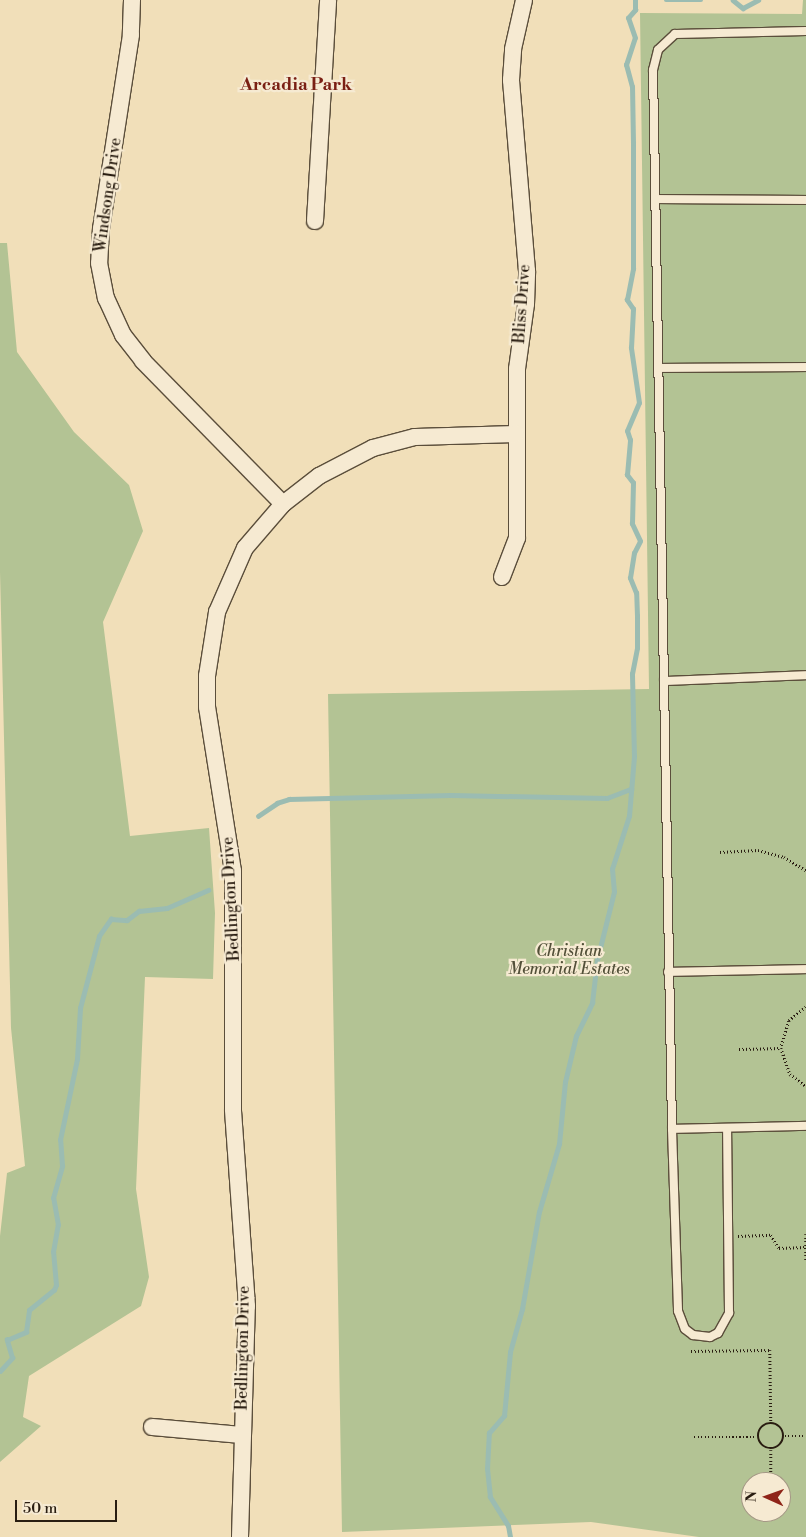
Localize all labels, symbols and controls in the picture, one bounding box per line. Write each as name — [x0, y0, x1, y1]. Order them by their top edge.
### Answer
district label: Arcadia Park — [240, 74, 352, 96]
street label: Windsong Drive — [90, 136, 126, 254]
street label: Bliss Drive — [510, 264, 534, 344]
street label: Bedlington Drive — [218, 836, 244, 962]
park label: Christian Memorial Estates — [508, 941, 630, 979]
street label: Bedlington Drive — [232, 1286, 254, 1410]
north arrow — [741, 1472, 791, 1522]
scale bar — [18, 1490, 120, 1522]
text: N — [743, 1491, 761, 1502]
text: 50 m — [23, 1499, 57, 1518]

